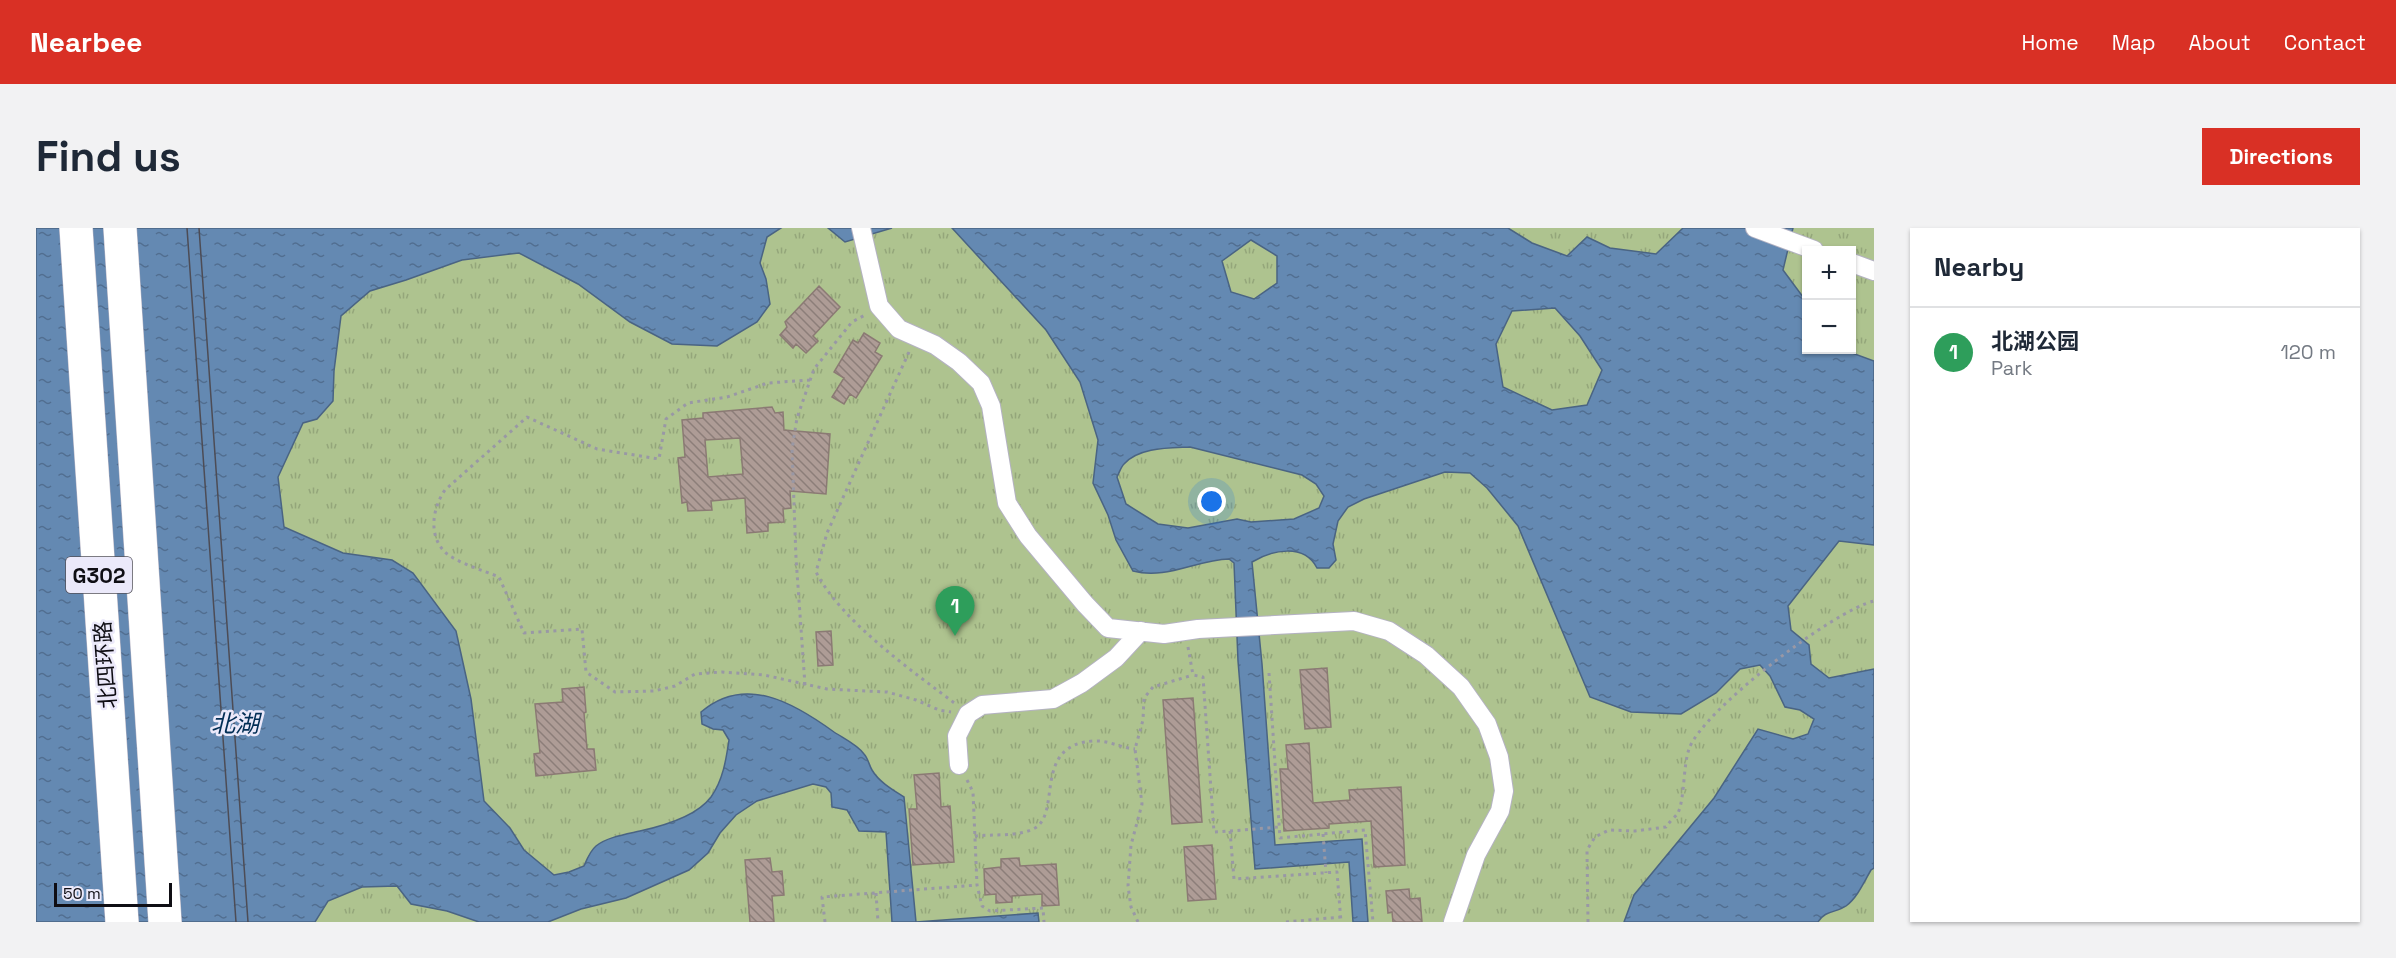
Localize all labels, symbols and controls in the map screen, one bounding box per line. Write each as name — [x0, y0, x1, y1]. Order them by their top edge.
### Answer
text: Nearbee — [30, 24, 142, 60]
text: Home — [2021, 29, 2079, 56]
text: Map — [2112, 29, 2156, 56]
text: About — [2189, 29, 2251, 56]
text: Contact — [2284, 29, 2366, 56]
button: Directions — [2202, 128, 2360, 185]
text: Find us — [36, 130, 181, 183]
map controls — [1802, 246, 1856, 354]
button: + — [1802, 246, 1856, 300]
text: Nearby — [1934, 250, 2024, 284]
button: − — [1802, 300, 1856, 354]
text: 北湖公园 — [1991, 327, 2079, 355]
text: 1 — [1949, 339, 1958, 365]
text: 120 m — [2280, 339, 2336, 365]
text: Park — [1991, 355, 2033, 381]
your location — [1197, 487, 1226, 516]
road number: G302 — [66, 557, 132, 593]
pin: 1 — [936, 586, 974, 636]
street label: 北四环路 — [88, 620, 122, 710]
water label: 北湖 — [211, 708, 263, 739]
scale bar — [54, 880, 172, 908]
text: 50 m — [63, 883, 101, 904]

